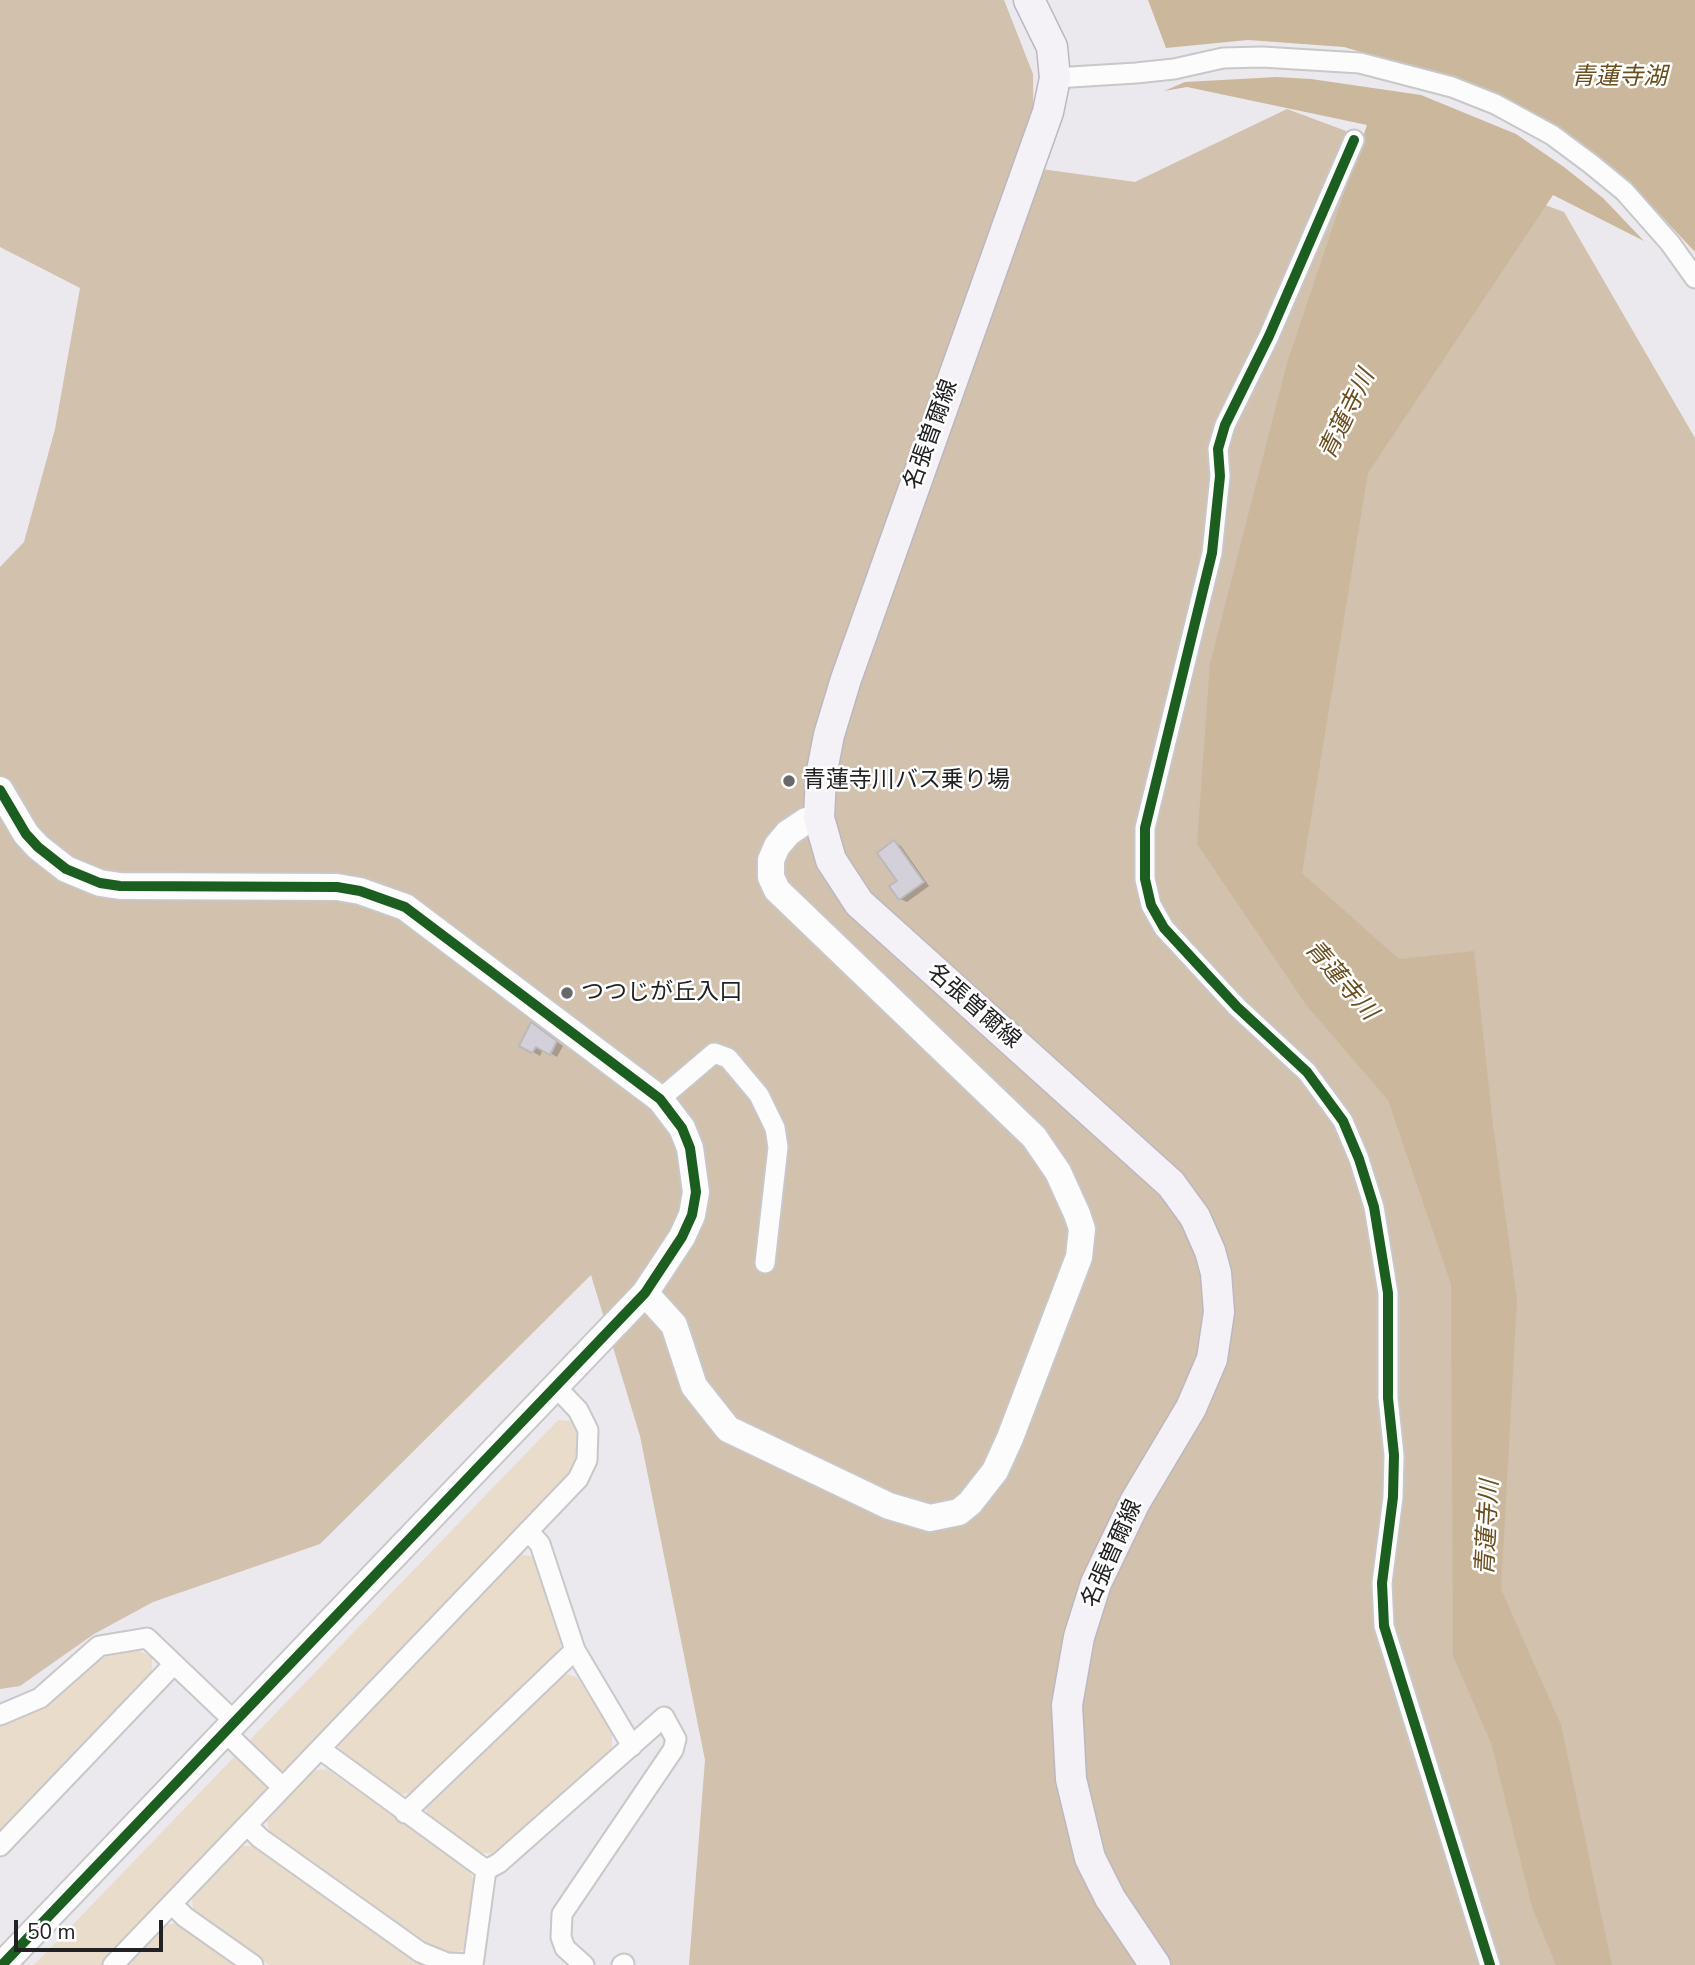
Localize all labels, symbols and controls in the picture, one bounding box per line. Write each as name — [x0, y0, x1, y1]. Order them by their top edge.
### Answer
water label: 青蓮寺湖 — [1571, 64, 1667, 92]
water label: 青蓮寺川 — [1314, 366, 1382, 464]
street label: 名張曽爾線 — [899, 376, 965, 494]
place label: 青蓮寺川バス乗り場 — [803, 767, 1010, 795]
marker: 青蓮寺川バス乗り場 — [781, 773, 797, 789]
water label: 青蓮寺川 — [1298, 935, 1382, 1027]
street label: 名張曽爾線 — [921, 959, 1025, 1055]
place label: つつじが丘入口 — [581, 979, 742, 1007]
marker: つつじが丘入口 — [559, 985, 575, 1001]
water label: 青蓮寺川 — [1472, 1479, 1506, 1577]
street label: 名張曽爾線 — [1077, 1496, 1149, 1612]
scale bar — [18, 1906, 166, 1950]
text: 50 m — [27, 1918, 76, 1946]

